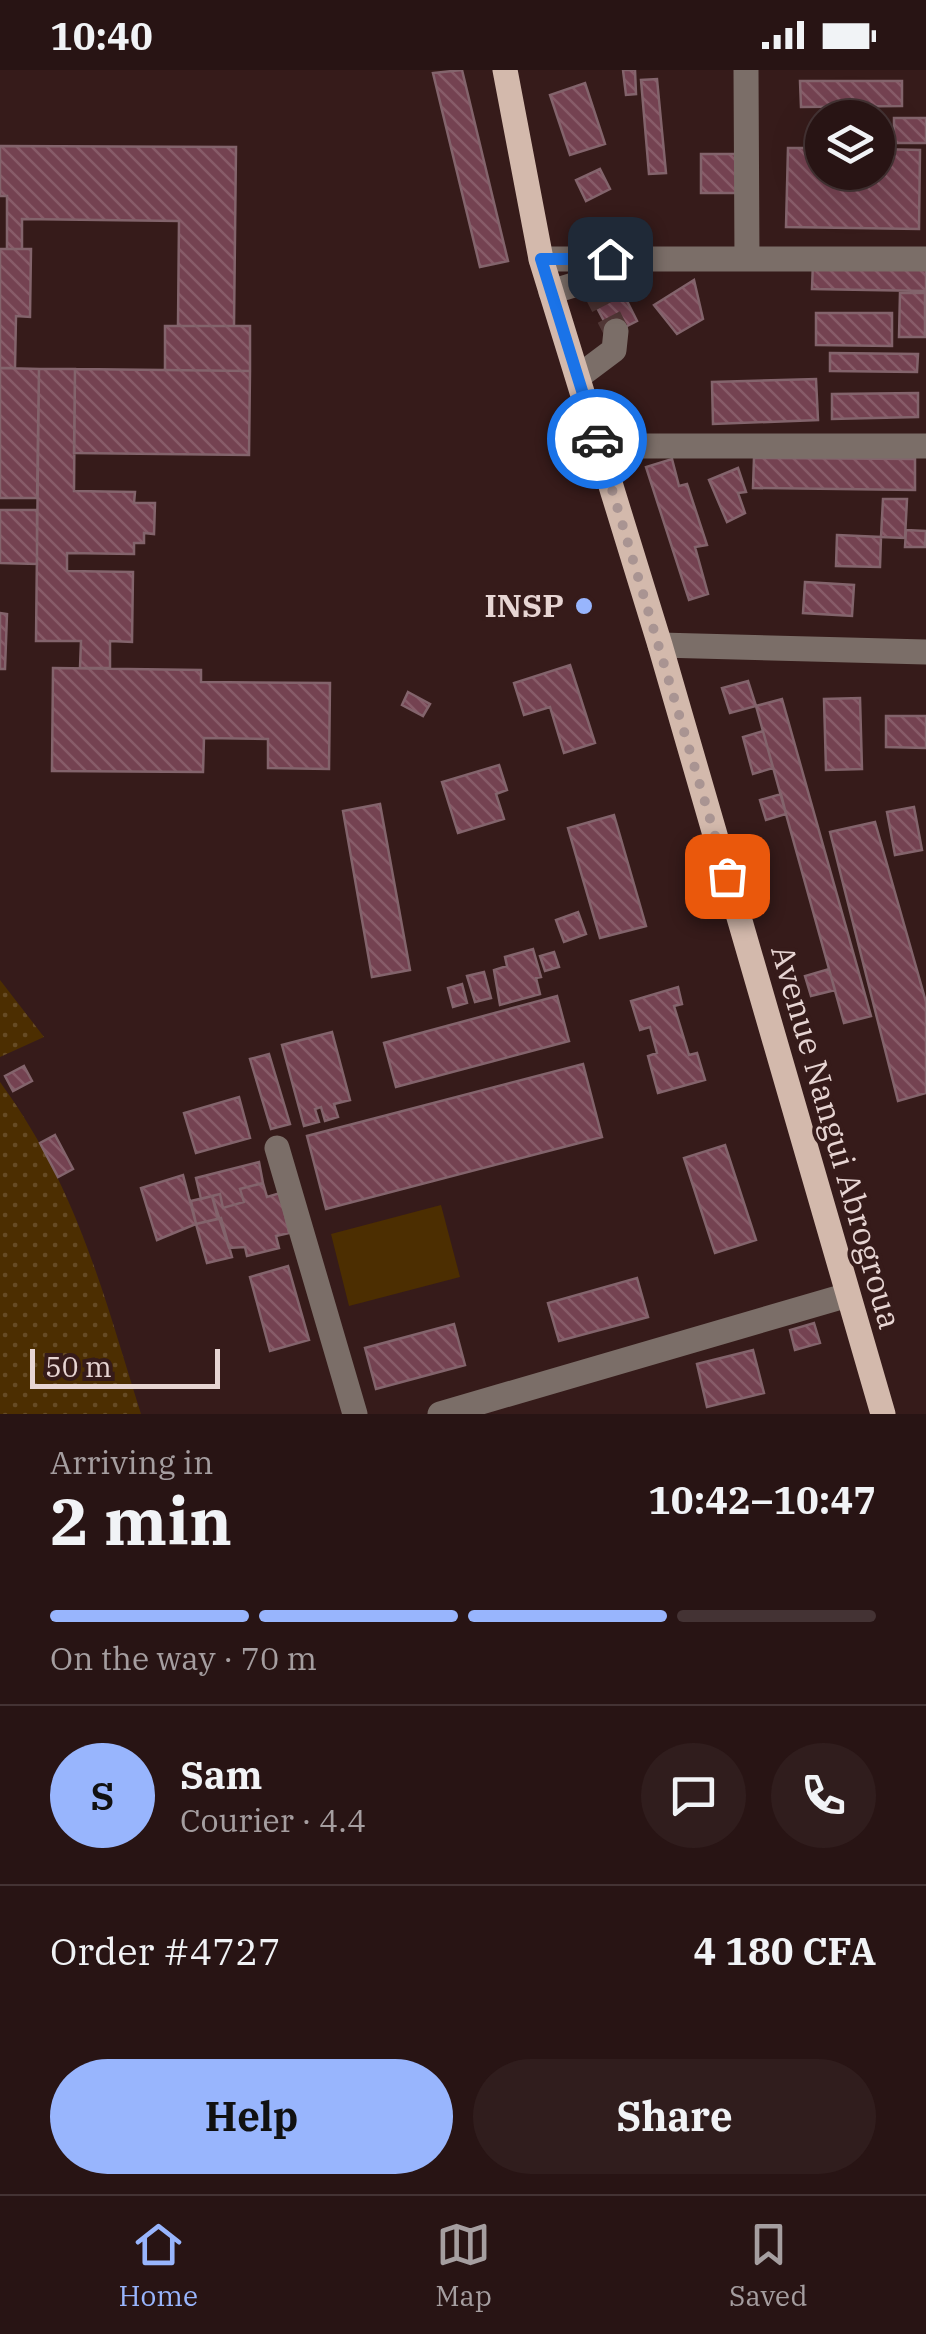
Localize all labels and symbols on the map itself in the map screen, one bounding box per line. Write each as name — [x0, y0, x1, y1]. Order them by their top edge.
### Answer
pin — [568, 217, 653, 302]
courier — [547, 389, 647, 489]
place label: INSP — [484, 584, 564, 626]
marker: INSP — [573, 595, 595, 617]
pin — [685, 834, 770, 919]
street label: Avenue Nangui Abrogroua — [762, 940, 912, 1334]
scale bar — [30, 1344, 220, 1388]

